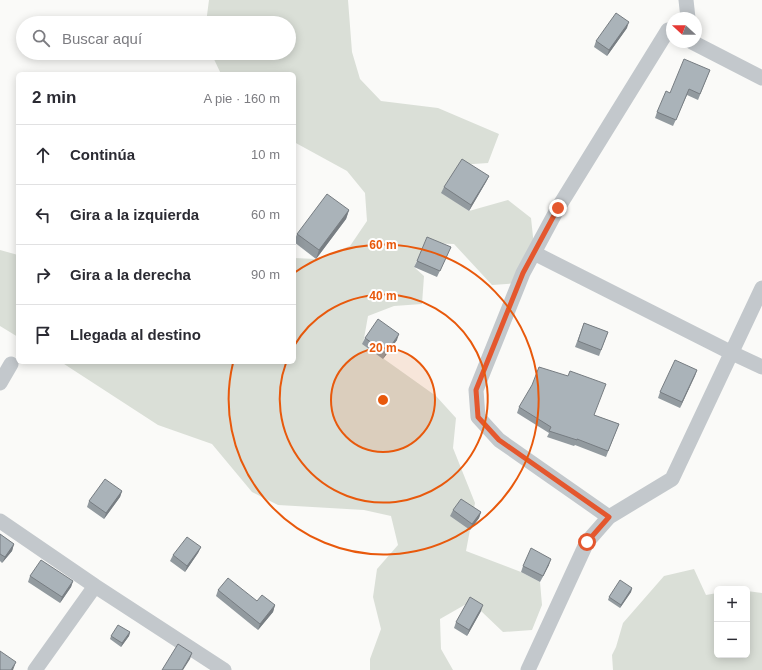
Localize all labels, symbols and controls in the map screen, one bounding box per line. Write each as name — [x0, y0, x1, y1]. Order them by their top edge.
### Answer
north arrow — [666, 12, 702, 48]
search box — [16, 16, 296, 60]
icon: search — [30, 27, 52, 49]
text: Buscar aquí — [62, 30, 142, 47]
text: 2 min — [32, 88, 76, 107]
text: A pie · 160 m — [203, 91, 280, 106]
icon: ahead — [32, 144, 54, 166]
text: Continúa — [70, 146, 135, 163]
text: 10 m — [251, 147, 280, 162]
route end — [549, 199, 567, 217]
icon: left — [32, 204, 54, 226]
text: Gira a la izquierda — [70, 206, 199, 223]
text: 60 m — [251, 207, 280, 222]
text: 60 m — [369, 238, 397, 252]
icon: right — [32, 264, 54, 286]
text: Gira a la derecha — [70, 266, 191, 283]
text: 90 m — [251, 267, 280, 282]
text: 40 m — [369, 289, 397, 303]
icon: arrive — [32, 324, 54, 346]
text: Llegada al destino — [70, 326, 201, 343]
text: 20 m — [369, 341, 397, 355]
centre of rings — [376, 393, 390, 407]
route start — [578, 533, 596, 551]
map controls — [714, 586, 750, 658]
button: + — [714, 586, 750, 622]
button: − — [714, 622, 750, 658]

